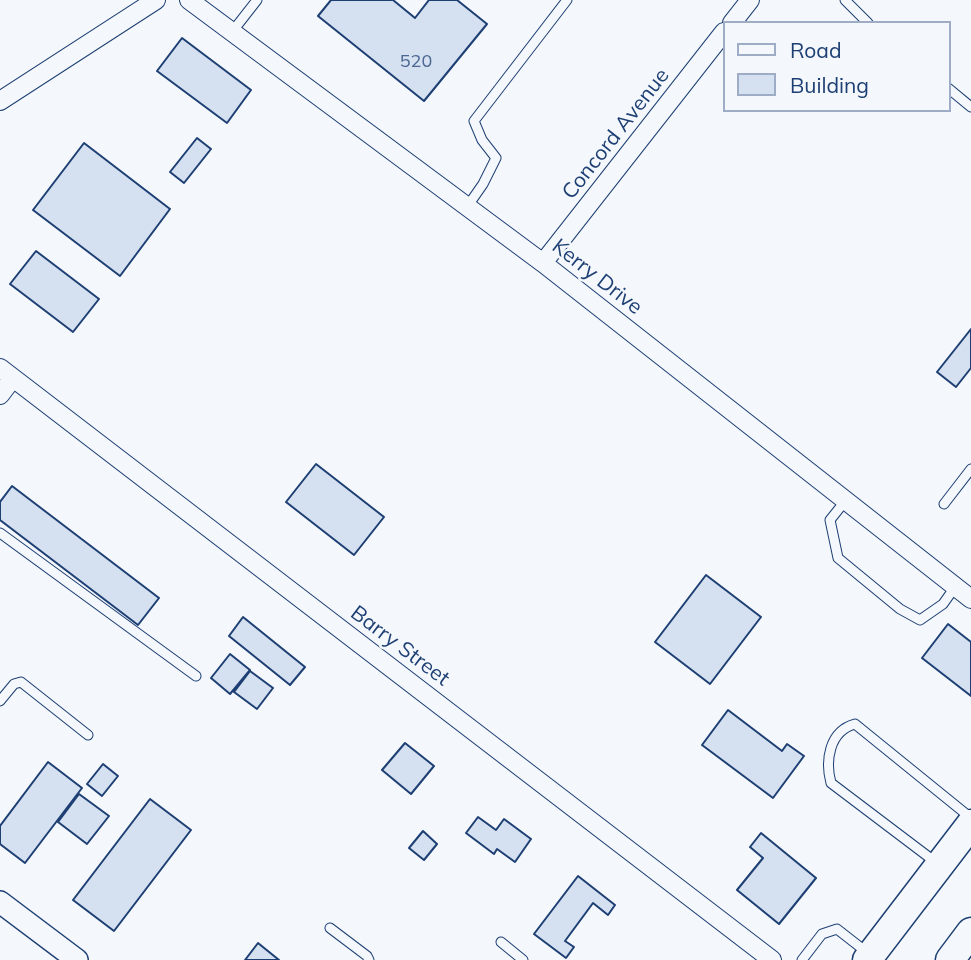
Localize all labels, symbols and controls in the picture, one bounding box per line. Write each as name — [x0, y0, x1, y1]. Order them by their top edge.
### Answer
legend — [722, 21, 950, 112]
text: Road — [790, 37, 841, 63]
house number: 520 — [400, 51, 432, 73]
street label: Concord Avenue — [557, 64, 675, 204]
text: Building — [790, 72, 869, 98]
street label: Kerry Drive — [547, 234, 647, 320]
street label: Barry Street — [346, 601, 454, 691]

